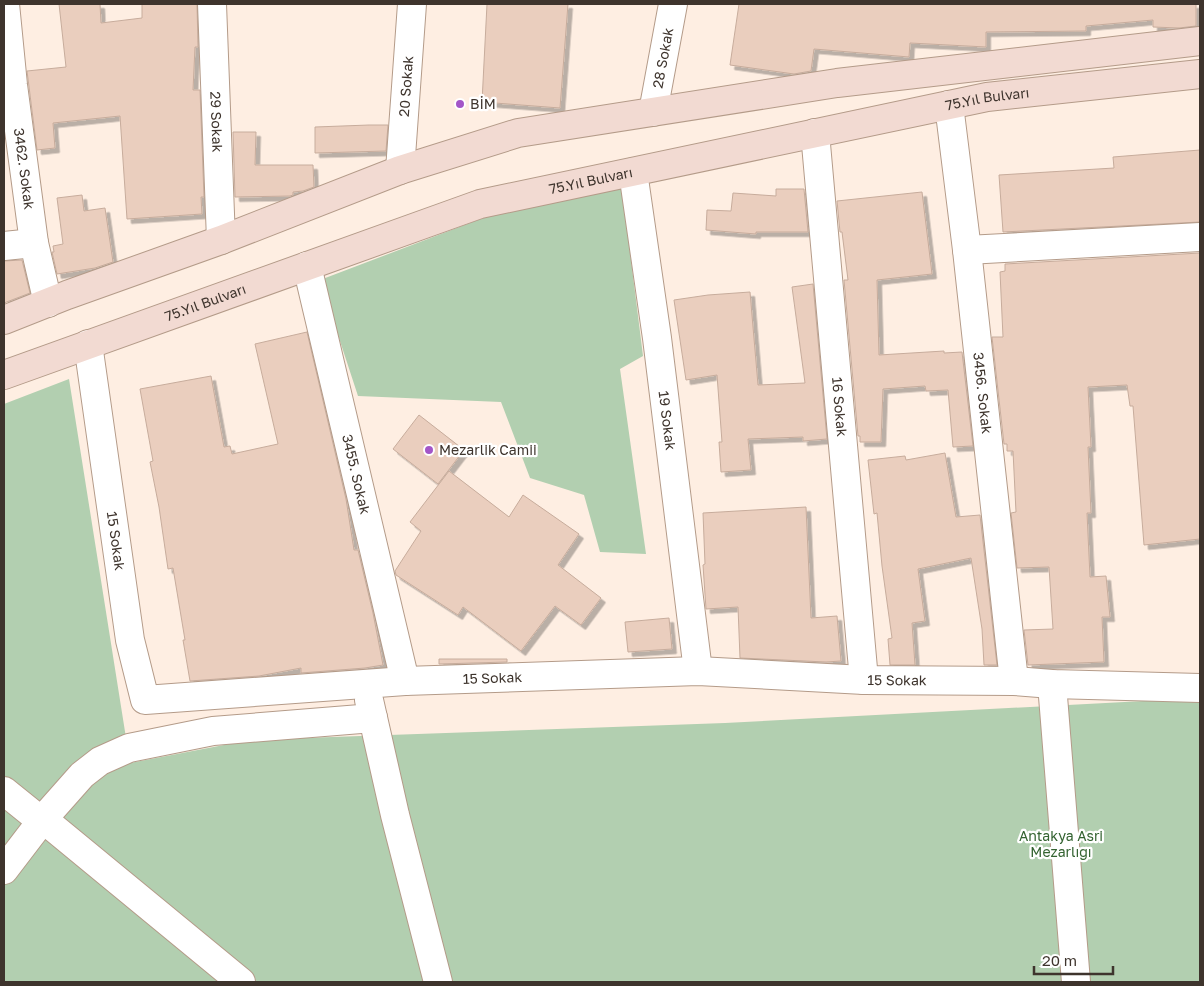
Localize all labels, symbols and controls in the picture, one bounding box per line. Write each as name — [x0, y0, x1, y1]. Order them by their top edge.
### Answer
street label: 28 Sokak — [649, 26, 676, 89]
street label: 20 Sokak — [395, 55, 416, 117]
street label: 75.Yıl Bulvarı — [944, 83, 1030, 114]
street label: 29 Sokak — [207, 91, 227, 153]
place label: BİM — [470, 95, 496, 112]
marker: BİM — [454, 98, 466, 110]
street label: 3462. Sokak — [11, 127, 38, 211]
street label: 75.Yıl Bulvarı — [547, 163, 634, 197]
street label: 75.Yıl Bulvarı — [162, 280, 248, 325]
street label: 3456. Sokak — [970, 351, 996, 435]
street label: 16 Sokak — [829, 376, 851, 437]
street label: 19 Sokak — [656, 390, 680, 451]
street label: 3455. Sokak — [339, 432, 374, 516]
place label: Mezarlik Camii — [439, 441, 537, 458]
marker: Mezarlik Camii — [423, 444, 435, 456]
street label: 15 Sokak — [104, 510, 129, 572]
street label: 15 Sokak — [462, 668, 522, 687]
street label: 15 Sokak — [867, 671, 927, 688]
park label: Antakya Asri Mezarlığı — [1019, 827, 1103, 860]
scale bar — [1034, 944, 1113, 976]
text: 20 m — [1042, 951, 1077, 969]

